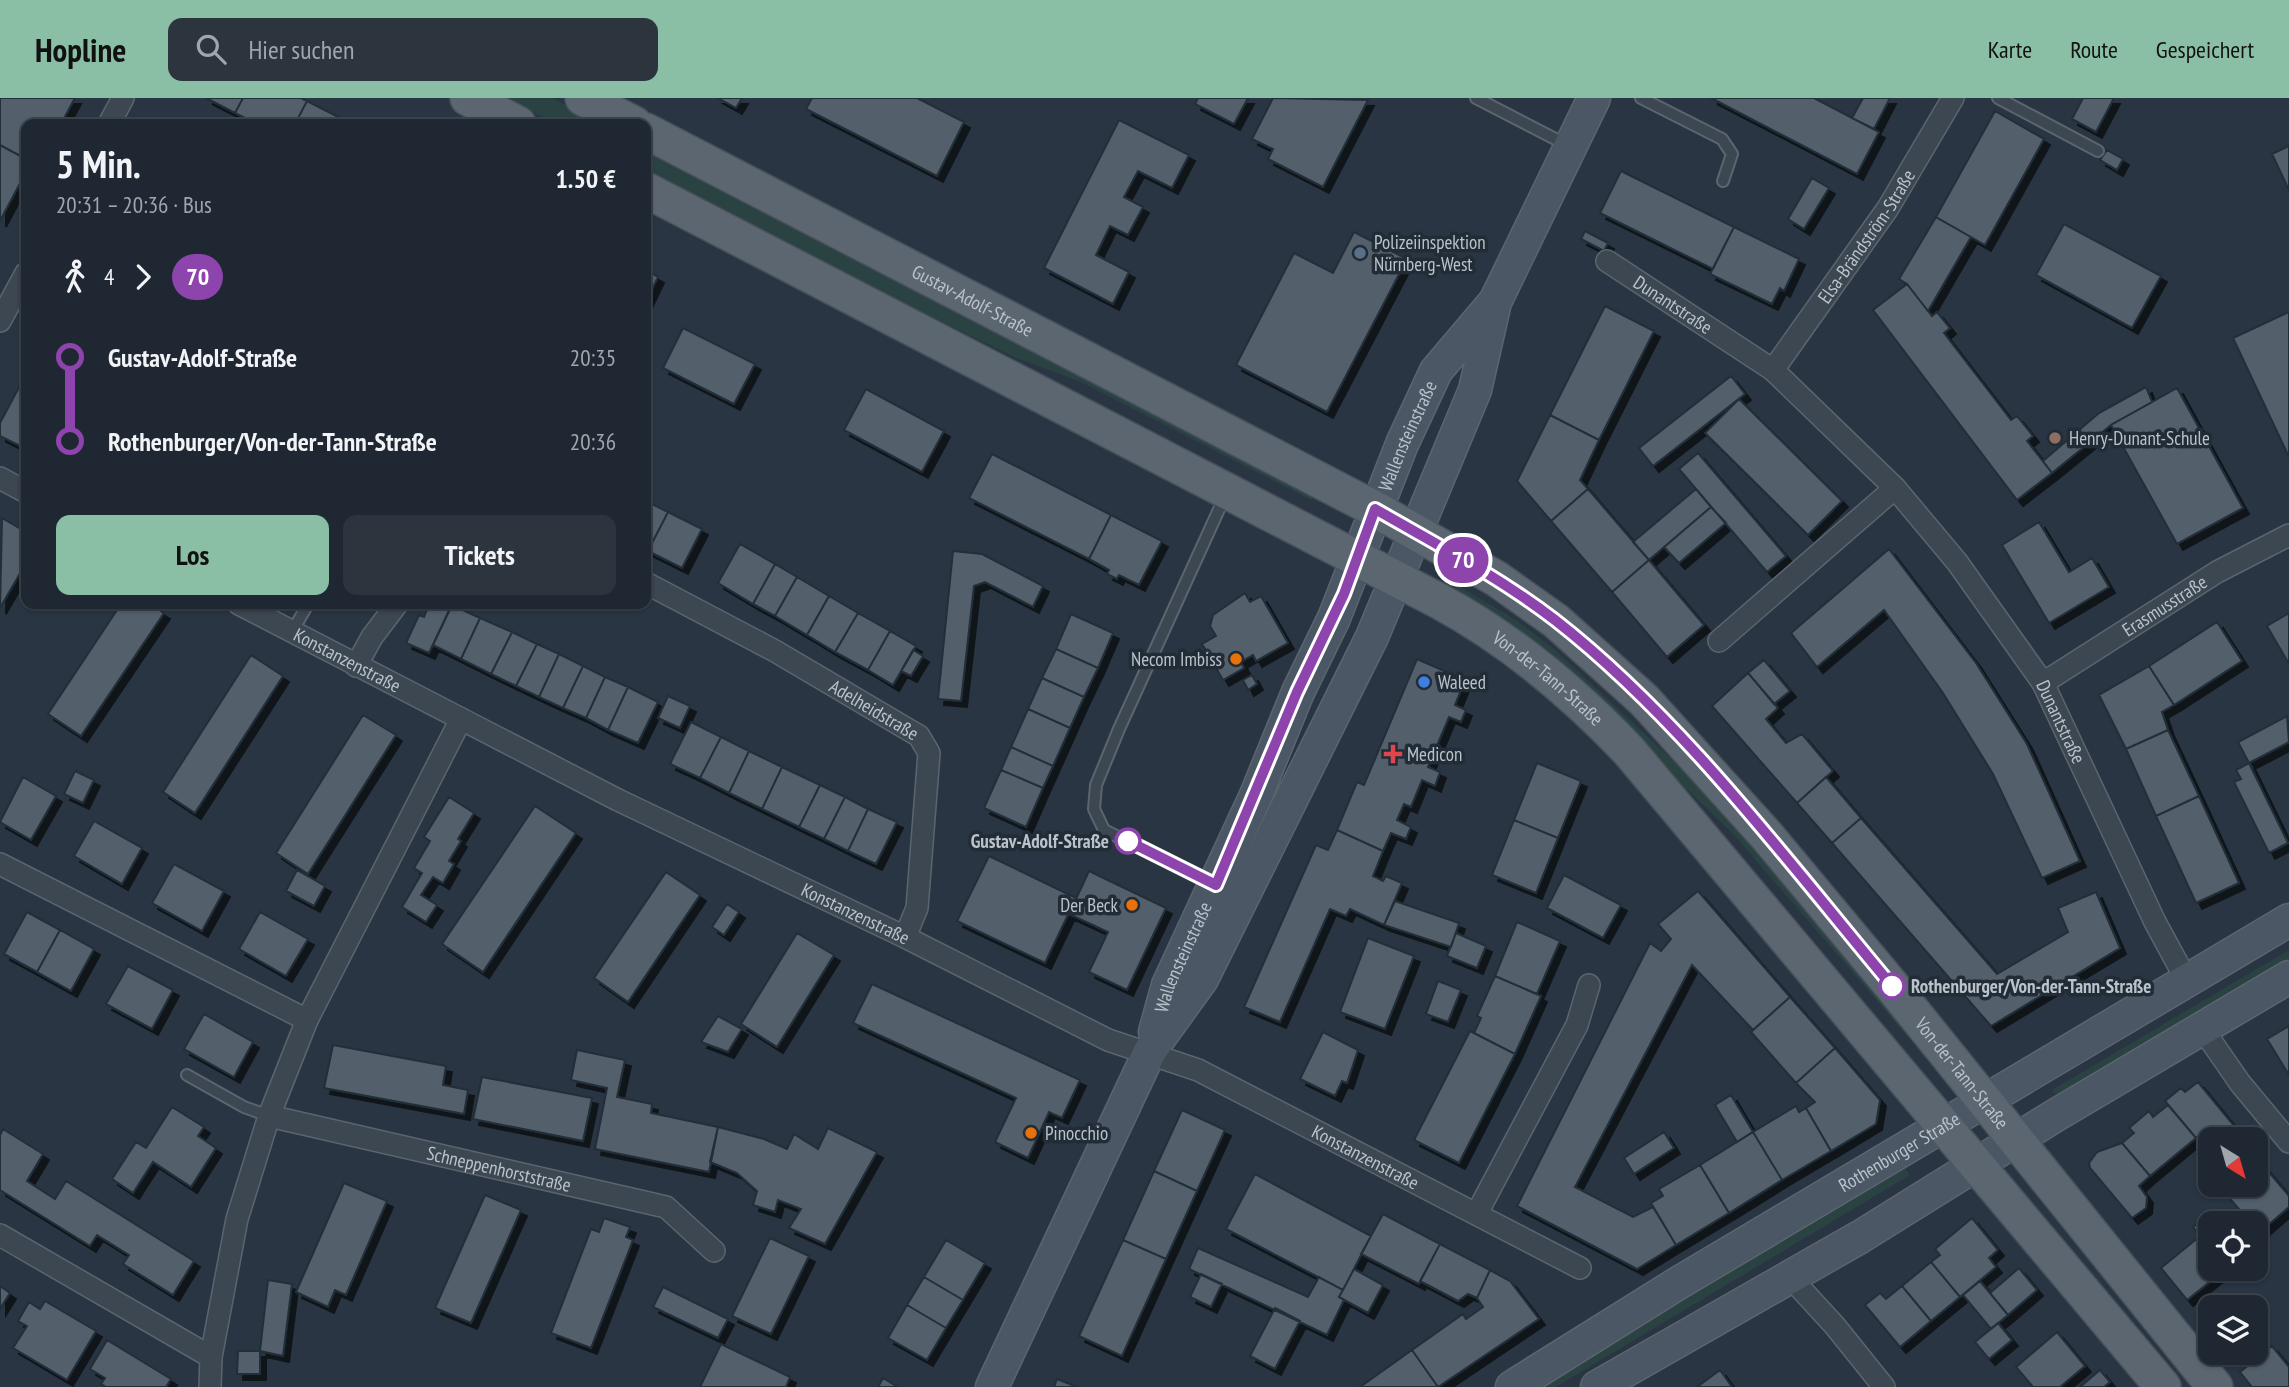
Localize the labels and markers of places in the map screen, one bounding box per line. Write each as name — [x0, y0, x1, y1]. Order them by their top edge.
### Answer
place label: Polizeiinspektion Nürnberg-West — [1374, 230, 1486, 276]
marker: Polizeiinspektion Nürnberg-West — [1352, 245, 1368, 261]
place label: Henry-Dunant-Schule — [2069, 426, 2210, 450]
marker: Henry-Dunant-Schule — [2047, 430, 2063, 446]
place label: Necom Imbiss — [1131, 647, 1222, 671]
marker: Necom Imbiss — [1228, 651, 1244, 667]
place label: Waleed — [1438, 670, 1486, 694]
marker: Waleed — [1416, 674, 1432, 690]
place label: Medicon — [1407, 742, 1462, 766]
marker: Medicon — [1385, 746, 1401, 762]
marker: Gustav-Adolf-Straße — [1115, 828, 1141, 854]
place label: Gustav-Adolf-Straße — [971, 829, 1109, 853]
place label: Der Beck — [1060, 893, 1119, 917]
marker: Der Beck — [1124, 897, 1140, 913]
marker: Rothenburger/Von-der-Tann-Straße — [1879, 973, 1905, 999]
place label: Rothenburger/Von-der-Tann-Straße — [1911, 974, 2151, 998]
place label: Pinocchio — [1045, 1121, 1108, 1145]
marker: Pinocchio — [1023, 1125, 1039, 1141]

